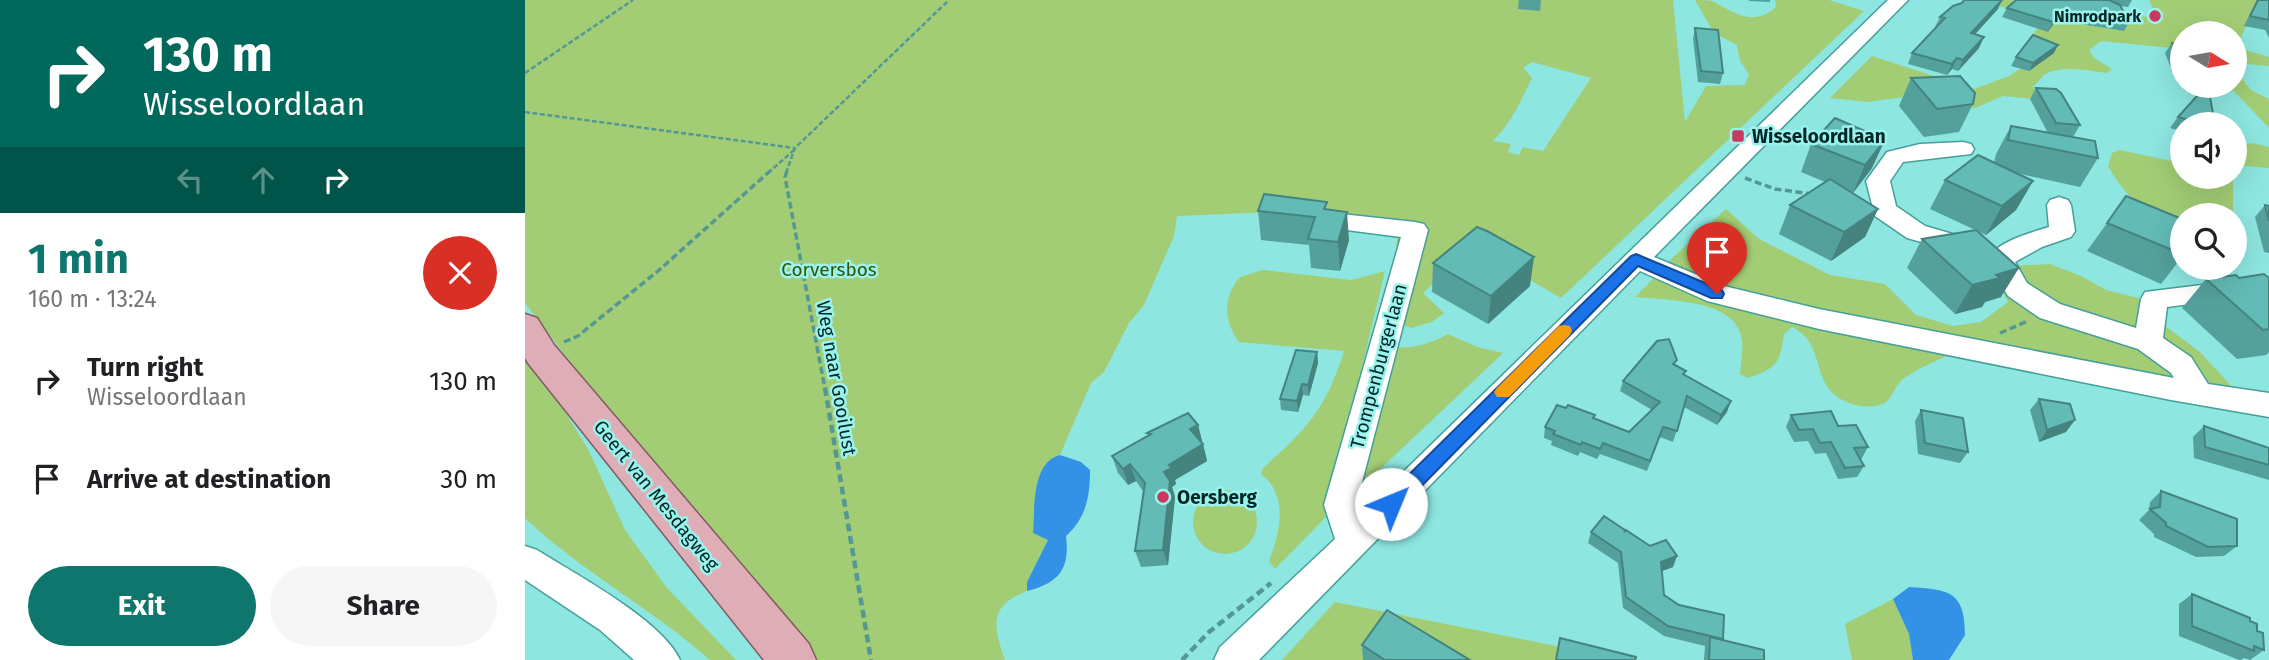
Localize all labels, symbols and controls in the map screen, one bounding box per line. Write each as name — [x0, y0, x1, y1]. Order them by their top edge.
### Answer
place label: Nimrodpark — [2054, 7, 2141, 26]
marker: Nimrodpark — [2147, 8, 2163, 24]
north arrow — [2170, 21, 2247, 98]
map controls — [2170, 21, 2247, 280]
text: 130 m — [143, 25, 273, 84]
icon: right — [28, 28, 119, 119]
text: Wisseloordlaan — [143, 85, 365, 123]
button: sound — [2170, 112, 2247, 189]
place label: Wisseloordlaan — [1752, 125, 1886, 148]
marker: Wisseloordlaan — [1730, 128, 1746, 144]
icon: left — [171, 161, 209, 199]
icon: ahead — [244, 161, 282, 199]
icon: right — [317, 161, 355, 199]
button: search — [2170, 203, 2247, 280]
pin — [1687, 222, 1747, 294]
icon: arrive — [1698, 233, 1736, 271]
text: 1 min — [28, 234, 129, 284]
button: close — [423, 236, 497, 310]
park label: Corversbos — [781, 258, 877, 281]
street label: Trompenburgerlaan — [1345, 281, 1412, 451]
text: 160 m · 13:24 — [28, 285, 157, 313]
street label: Weg naar Gooilust — [812, 299, 861, 457]
text: Turn right — [87, 352, 204, 383]
icon: right — [28, 362, 66, 400]
text: 130 m — [429, 366, 497, 397]
text: Wisseloordlaan — [87, 383, 247, 411]
street label: Geert van Mesdagweg — [589, 416, 724, 575]
icon: arrive — [28, 460, 66, 498]
text: Arrive at destination — [87, 464, 331, 495]
text: 30 m — [440, 464, 497, 495]
position arrow — [1354, 467, 1428, 541]
place label: Oersberg — [1177, 486, 1257, 509]
marker: Oersberg — [1155, 489, 1171, 505]
button: Exit — [28, 566, 256, 646]
button: Share — [270, 566, 497, 646]

